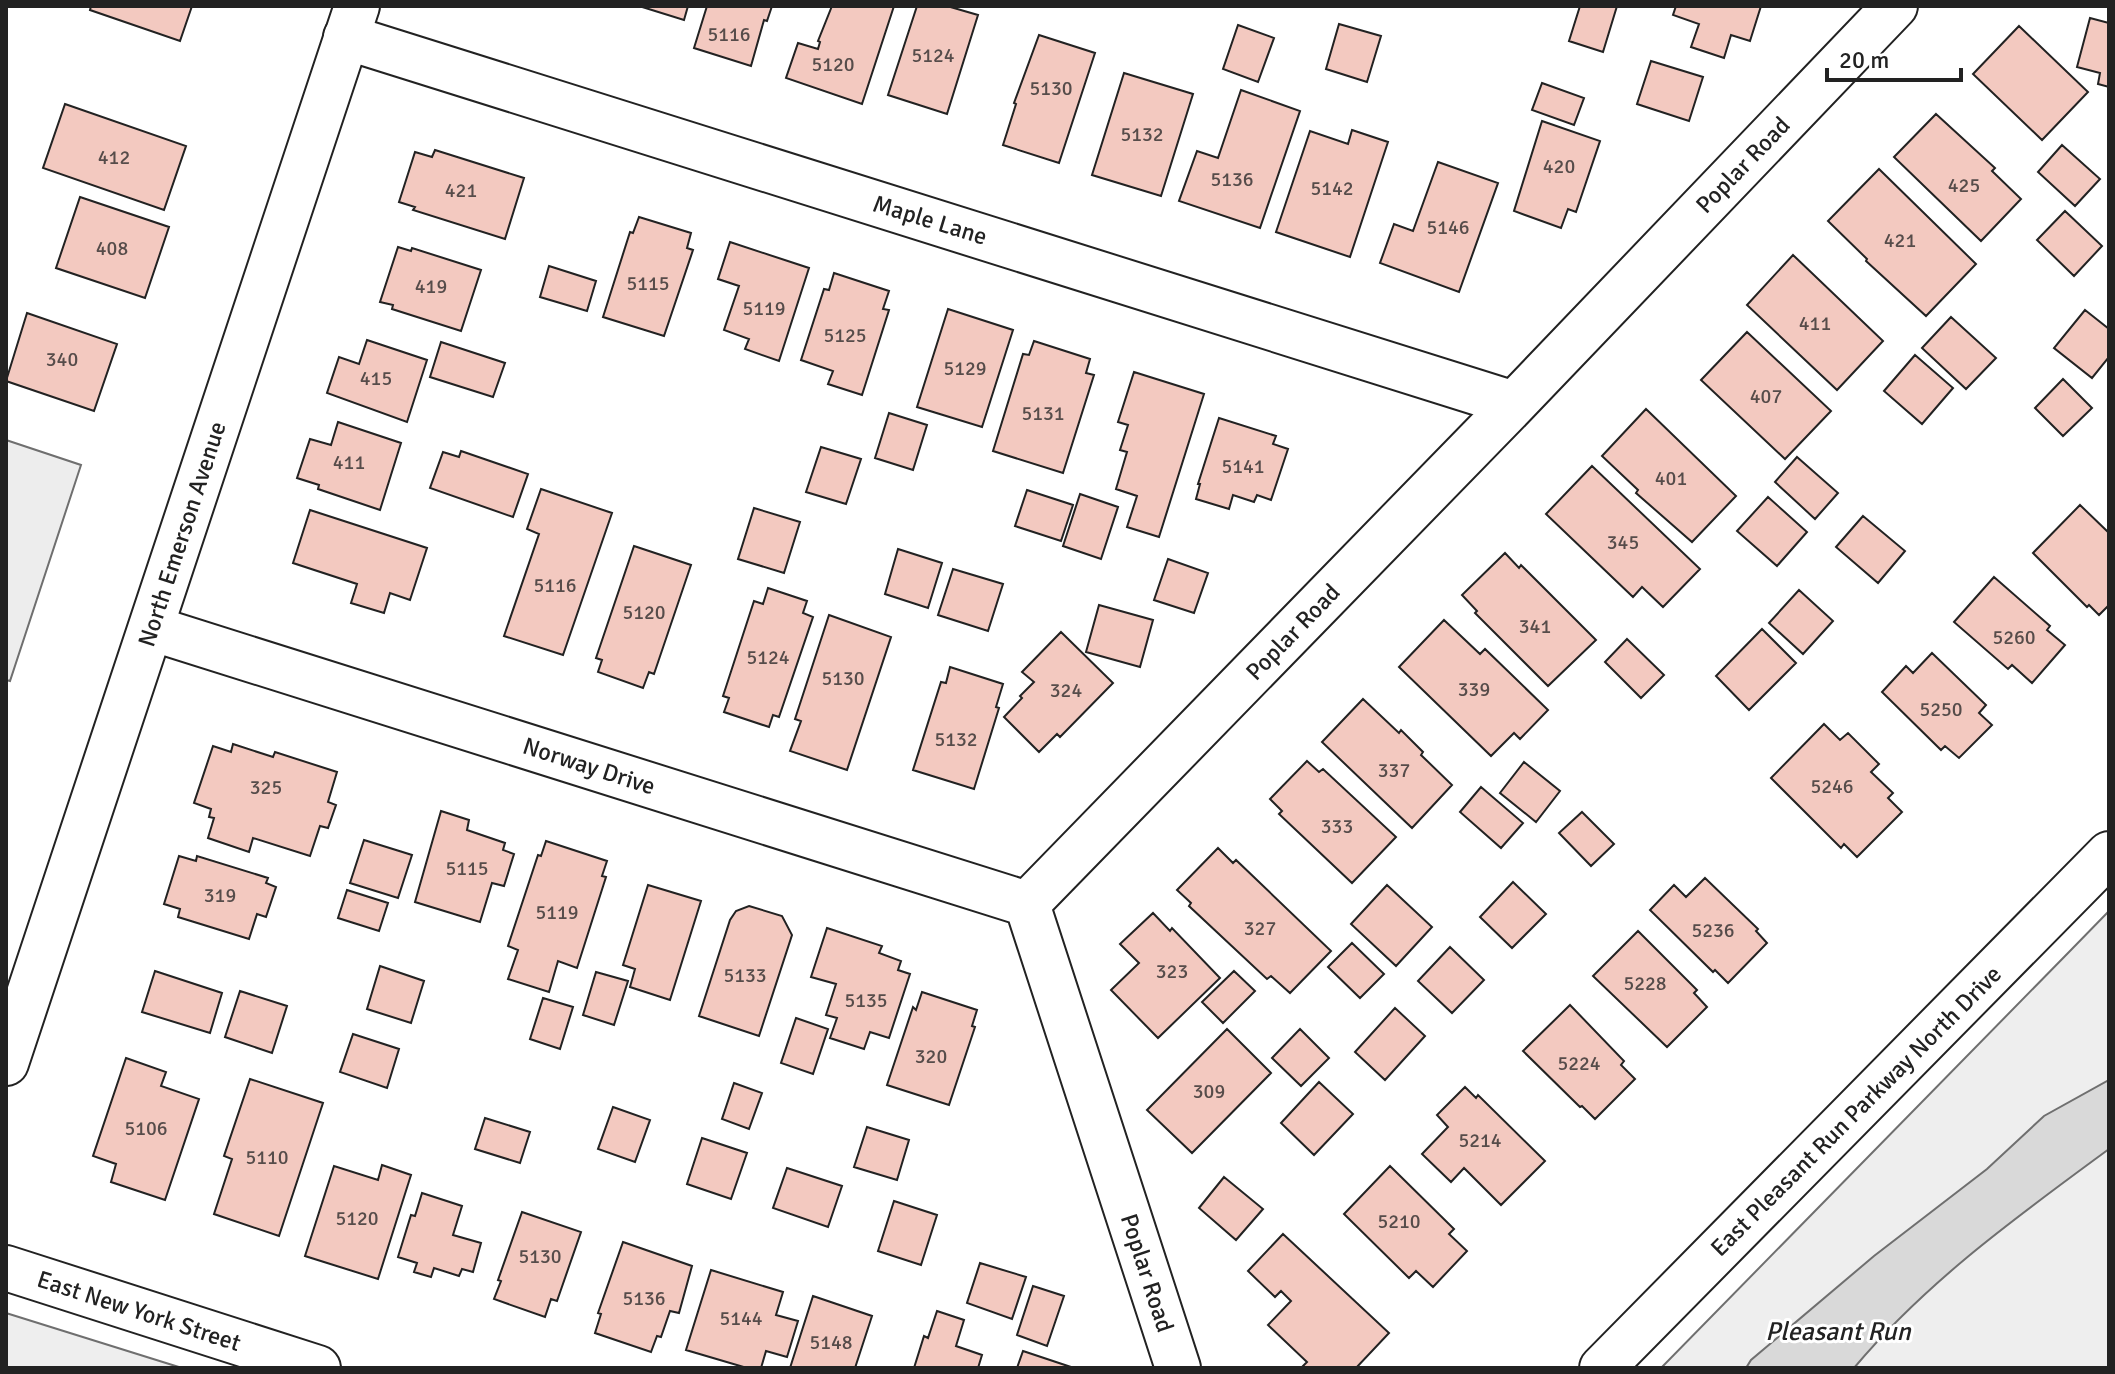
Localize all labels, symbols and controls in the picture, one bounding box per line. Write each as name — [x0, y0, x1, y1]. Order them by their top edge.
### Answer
house number: 5116 — [707, 22, 751, 47]
scale bar — [1827, 32, 1961, 82]
house number: 5124 — [911, 43, 955, 68]
text: 20 m — [1839, 45, 1889, 75]
house number: 5120 — [811, 52, 855, 77]
house number: 5130 — [1029, 76, 1073, 101]
street label: Poplar Road — [1690, 110, 1796, 220]
house number: 5132 — [1120, 122, 1164, 147]
house number: 412 — [98, 145, 130, 170]
house number: 420 — [1543, 154, 1575, 179]
house number: 5136 — [1210, 167, 1254, 192]
house number: 425 — [1948, 173, 1980, 198]
house number: 5142 — [1310, 176, 1354, 201]
house number: 421 — [445, 178, 477, 203]
street label: Maple Lane — [869, 188, 991, 252]
house number: 5146 — [1426, 215, 1470, 240]
house number: 421 — [1884, 228, 1916, 253]
house number: 408 — [96, 236, 128, 261]
house number: 5115 — [626, 271, 670, 296]
house number: 419 — [415, 274, 447, 299]
house number: 5119 — [742, 296, 786, 321]
house number: 411 — [1799, 311, 1831, 336]
house number: 5125 — [823, 323, 867, 348]
house number: 340 — [46, 347, 78, 372]
house number: 5129 — [943, 356, 987, 381]
house number: 415 — [360, 366, 392, 391]
house number: 407 — [1750, 384, 1782, 409]
house number: 5131 — [1021, 401, 1065, 426]
street label: North Emerson Avenue — [131, 418, 233, 650]
house number: 411 — [333, 450, 365, 475]
house number: 5141 — [1221, 454, 1265, 479]
house number: 401 — [1655, 466, 1687, 491]
house number: 345 — [1607, 530, 1639, 555]
house number: 5116 — [533, 573, 577, 598]
street label: Poplar Road — [1240, 577, 1346, 687]
house number: 5120 — [622, 600, 666, 625]
house number: 341 — [1519, 614, 1551, 639]
house number: 5260 — [1992, 625, 2036, 650]
house number: 5124 — [746, 645, 790, 670]
house number: 5130 — [821, 666, 865, 691]
house number: 339 — [1458, 677, 1490, 702]
house number: 324 — [1050, 678, 1082, 703]
house number: 5250 — [1919, 697, 1963, 722]
house number: 5132 — [934, 727, 978, 752]
street label: Norway Drive — [519, 731, 659, 801]
house number: 337 — [1378, 758, 1410, 783]
house number: 5246 — [1810, 774, 1854, 799]
house number: 325 — [250, 775, 282, 800]
house number: 333 — [1321, 814, 1353, 839]
house number: 5115 — [445, 856, 489, 881]
house number: 319 — [204, 883, 236, 908]
house number: 5119 — [535, 900, 579, 925]
house number: 327 — [1244, 916, 1276, 941]
house number: 5236 — [1691, 918, 1735, 943]
house number: 323 — [1156, 959, 1188, 984]
street label: East Pleasant Run Parkway North Drive — [1704, 959, 2008, 1263]
house number: 5133 — [723, 963, 767, 988]
house number: 5228 — [1623, 971, 1667, 996]
house number: 5135 — [844, 988, 888, 1013]
house number: 320 — [915, 1044, 947, 1069]
house number: 5224 — [1557, 1051, 1601, 1076]
house number: 309 — [1193, 1079, 1225, 1104]
house number: 5106 — [124, 1116, 168, 1141]
house number: 5214 — [1458, 1128, 1502, 1153]
house number: 5110 — [245, 1145, 289, 1170]
house number: 5120 — [335, 1206, 379, 1231]
house number: 5210 — [1377, 1209, 1421, 1234]
street label: Poplar Road — [1114, 1210, 1180, 1336]
house number: 5130 — [518, 1244, 562, 1269]
street label: East New York Street — [33, 1264, 245, 1358]
house number: 5136 — [622, 1286, 666, 1311]
house number: 5144 — [719, 1306, 763, 1331]
water label: Pleasant Run — [1765, 1316, 1911, 1348]
house number: 5148 — [809, 1330, 853, 1355]

